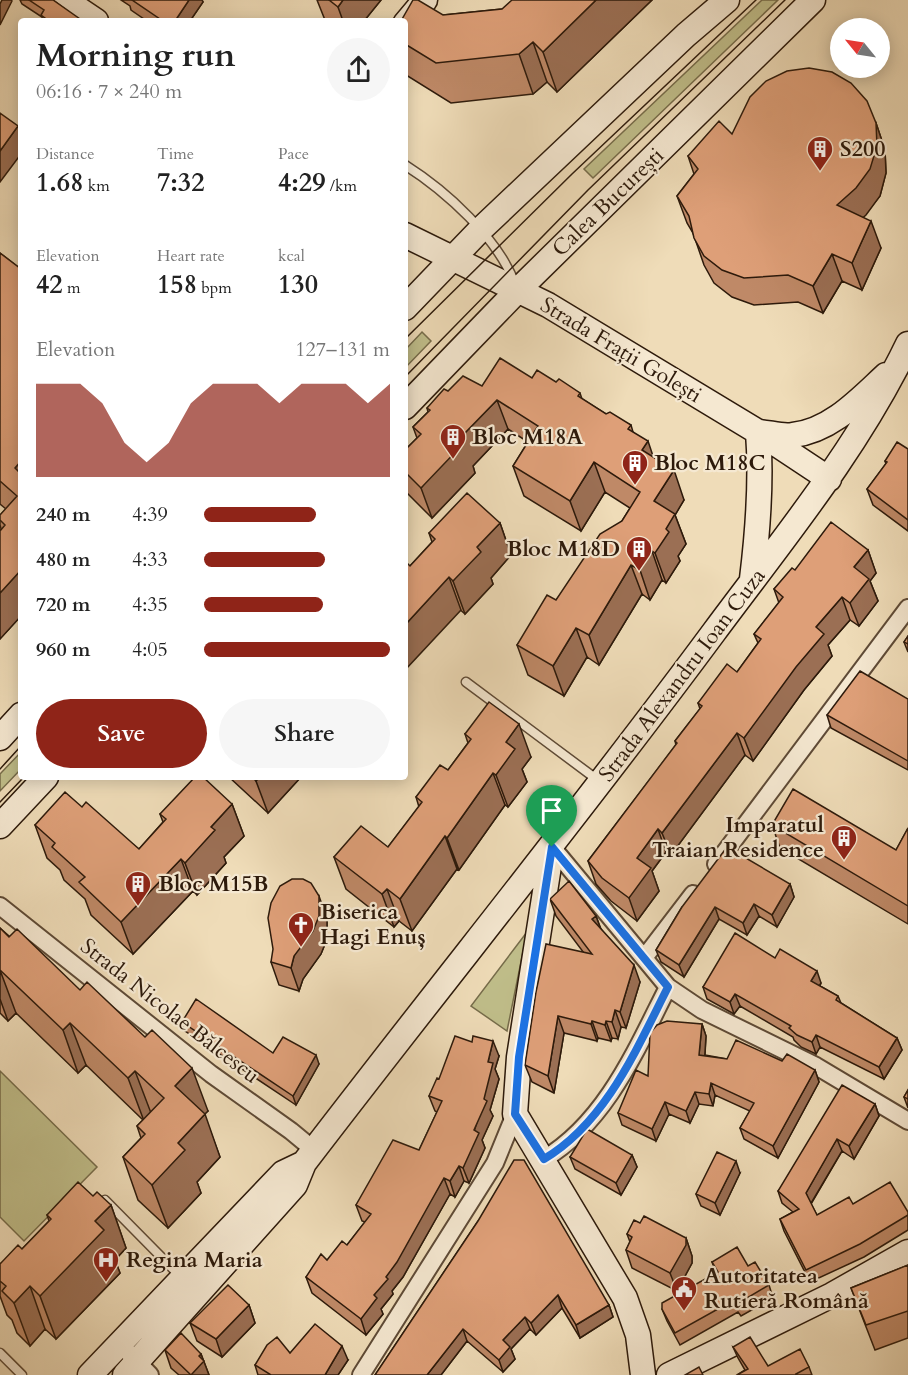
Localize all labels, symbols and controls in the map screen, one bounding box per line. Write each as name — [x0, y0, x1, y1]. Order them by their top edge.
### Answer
north arrow — [830, 18, 890, 78]
map controls — [830, 18, 890, 78]
text: Morning run — [36, 33, 236, 78]
button: share — [327, 38, 390, 101]
text: 06:16 · 7 × 240 m — [36, 78, 182, 105]
building icon: S200 — [805, 134, 835, 172]
place label: S200 — [840, 134, 885, 164]
street label: Calea București — [545, 141, 671, 263]
text: Distance — [36, 143, 94, 165]
text: Time — [157, 143, 194, 165]
text: Pace — [278, 143, 309, 165]
text: 1.68 — [36, 165, 84, 200]
text: 7:32 — [157, 165, 205, 200]
text: 4:29 — [278, 165, 326, 200]
text: km — [84, 175, 110, 197]
text: /km — [326, 175, 357, 197]
text: Elevation — [36, 245, 100, 267]
text: Heart rate — [157, 245, 225, 267]
text: kcal — [278, 245, 305, 267]
text: 42 — [36, 267, 63, 302]
text: 158 — [157, 267, 197, 302]
text: 130 — [278, 267, 318, 302]
text: m — [63, 277, 80, 299]
text: bpm — [197, 277, 232, 299]
street label: Strada Frații Golești — [535, 290, 707, 410]
text: Elevation — [36, 336, 115, 363]
text: 127–131 m — [295, 336, 390, 363]
building icon: Bloc M18A — [438, 422, 468, 460]
place label: Bloc M18A — [472, 422, 584, 452]
building icon: Bloc M18C — [620, 448, 650, 486]
place label: Bloc M18C — [654, 448, 766, 478]
text: 240 m — [36, 501, 91, 528]
text: 4:39 — [132, 501, 168, 528]
place label: Bloc M18D — [507, 534, 620, 564]
building icon: Bloc M18D — [624, 534, 654, 572]
text: 480 m — [36, 546, 91, 573]
text: 4:33 — [132, 546, 168, 573]
street label: Strada Alexandru Ioan Cuza — [592, 562, 773, 788]
text: 720 m — [36, 591, 91, 618]
text: 4:35 — [132, 591, 168, 618]
text: 960 m — [36, 636, 91, 663]
text: 4:05 — [132, 636, 168, 663]
button: Save — [36, 699, 207, 768]
button: Share — [219, 699, 390, 768]
pin — [526, 785, 577, 847]
icon: arrive — [535, 794, 568, 827]
place label: Imparatul Traian Residence — [652, 810, 825, 865]
building icon: Imparatul Traian Residence — [829, 823, 859, 861]
building icon: Bloc M15B — [123, 869, 153, 907]
place label: Bloc M15B — [158, 869, 269, 899]
place label: Biserica Hagi Enuș — [320, 897, 426, 952]
church icon: Biserica Hagi Enuș — [286, 910, 316, 948]
street label: Strada Nicolae Bălcescu — [74, 931, 266, 1091]
hospital icon: Regina Maria — [91, 1245, 121, 1283]
place label: Regina Maria — [126, 1245, 263, 1275]
place label: Autoritatea Rutieră Română — [704, 1261, 869, 1316]
public building icon: Autoritatea Rutieră Română — [669, 1274, 699, 1312]

